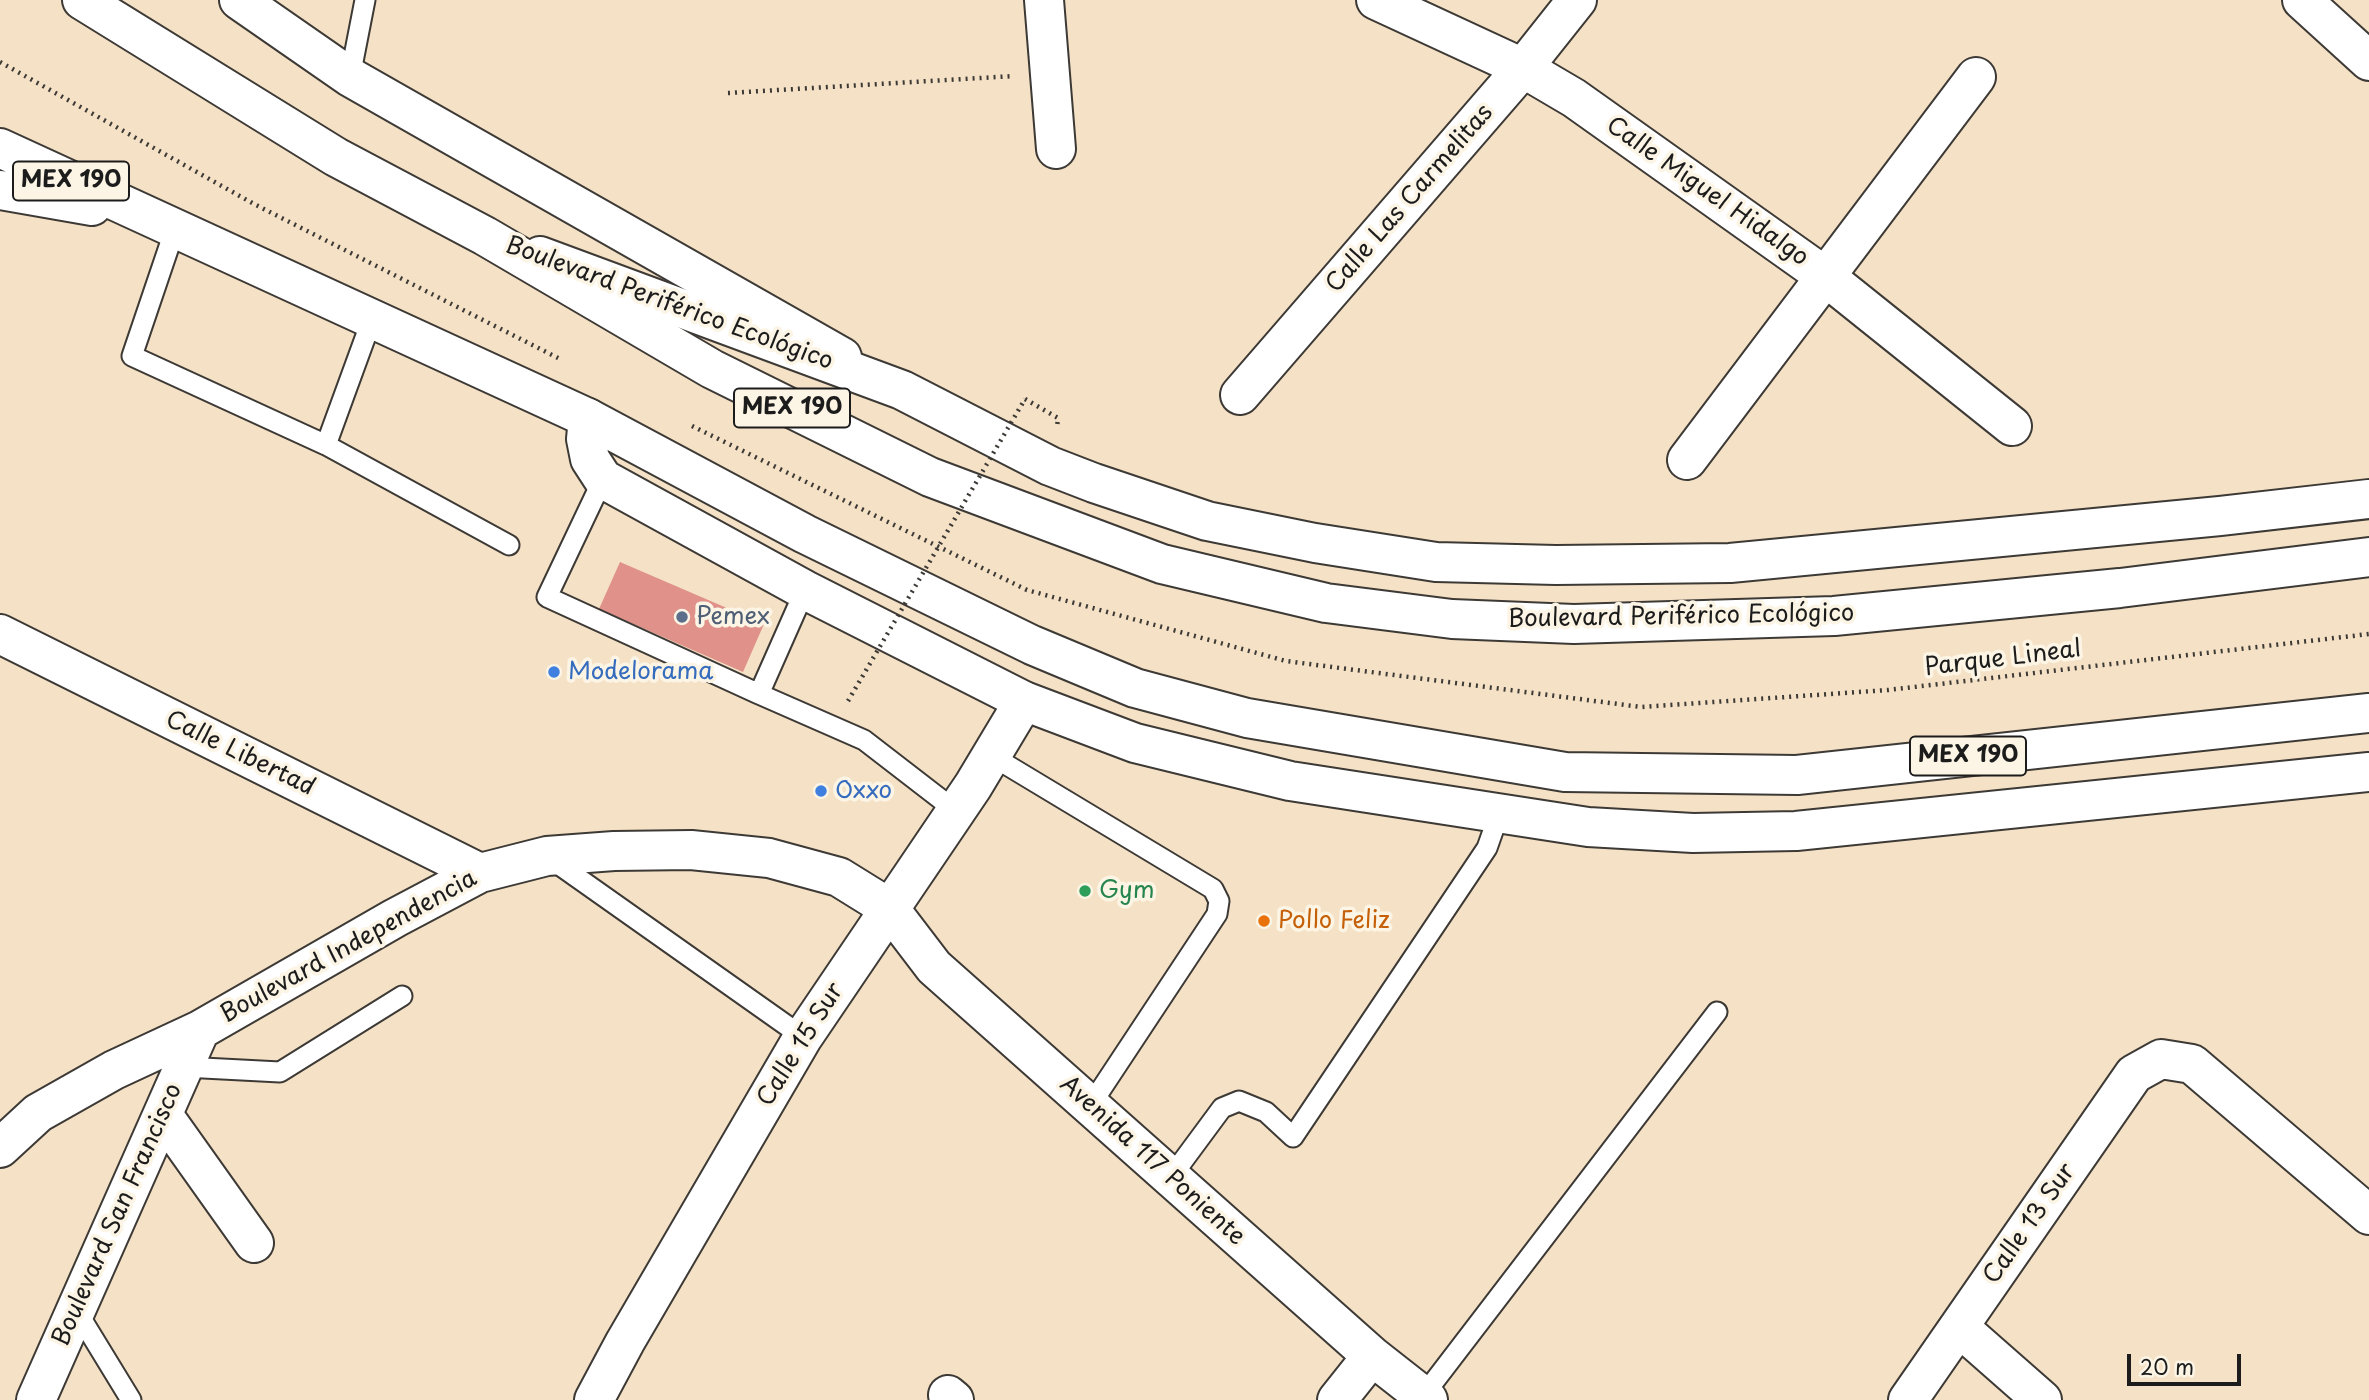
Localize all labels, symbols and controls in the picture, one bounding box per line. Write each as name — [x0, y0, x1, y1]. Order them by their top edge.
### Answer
street label: Calle Las Carmelitas — [1320, 99, 1500, 299]
street label: Calle Miguel Hidalgo — [1600, 111, 1814, 273]
road number: MEX 190 — [13, 162, 129, 200]
street label: Boulevard Periférico Ecológico — [501, 231, 837, 377]
road number: MEX 190 — [734, 388, 850, 428]
street label: Boulevard Periférico Ecológico — [1508, 600, 1854, 634]
place label: Pemex — [696, 603, 770, 631]
marker: Pemex — [674, 609, 690, 625]
street label: Parque Lineal — [1923, 635, 2083, 683]
place label: Modelorama — [568, 658, 713, 686]
marker: Modelorama — [546, 664, 562, 680]
street label: Calle Libertad — [161, 705, 319, 803]
road number: MEX 190 — [1910, 736, 2026, 776]
place label: Oxxo — [835, 777, 892, 805]
marker: Oxxo — [813, 783, 829, 799]
street label: Boulevard Independencia — [216, 864, 482, 1030]
place label: Gym — [1099, 877, 1155, 905]
marker: Gym — [1077, 883, 1093, 899]
place label: Pollo Feliz — [1278, 907, 1390, 935]
marker: Pollo Feliz — [1256, 913, 1272, 929]
street label: Calle 15 Sur — [752, 978, 850, 1112]
street label: Avenida 117 Poniente — [1054, 1070, 1250, 1252]
street label: Boulevard San Francisco — [47, 1079, 189, 1351]
street label: Calle 13 Sur — [1978, 1158, 2082, 1290]
scale bar — [2131, 1340, 2245, 1384]
text: 20 m — [2140, 1350, 2194, 1382]

